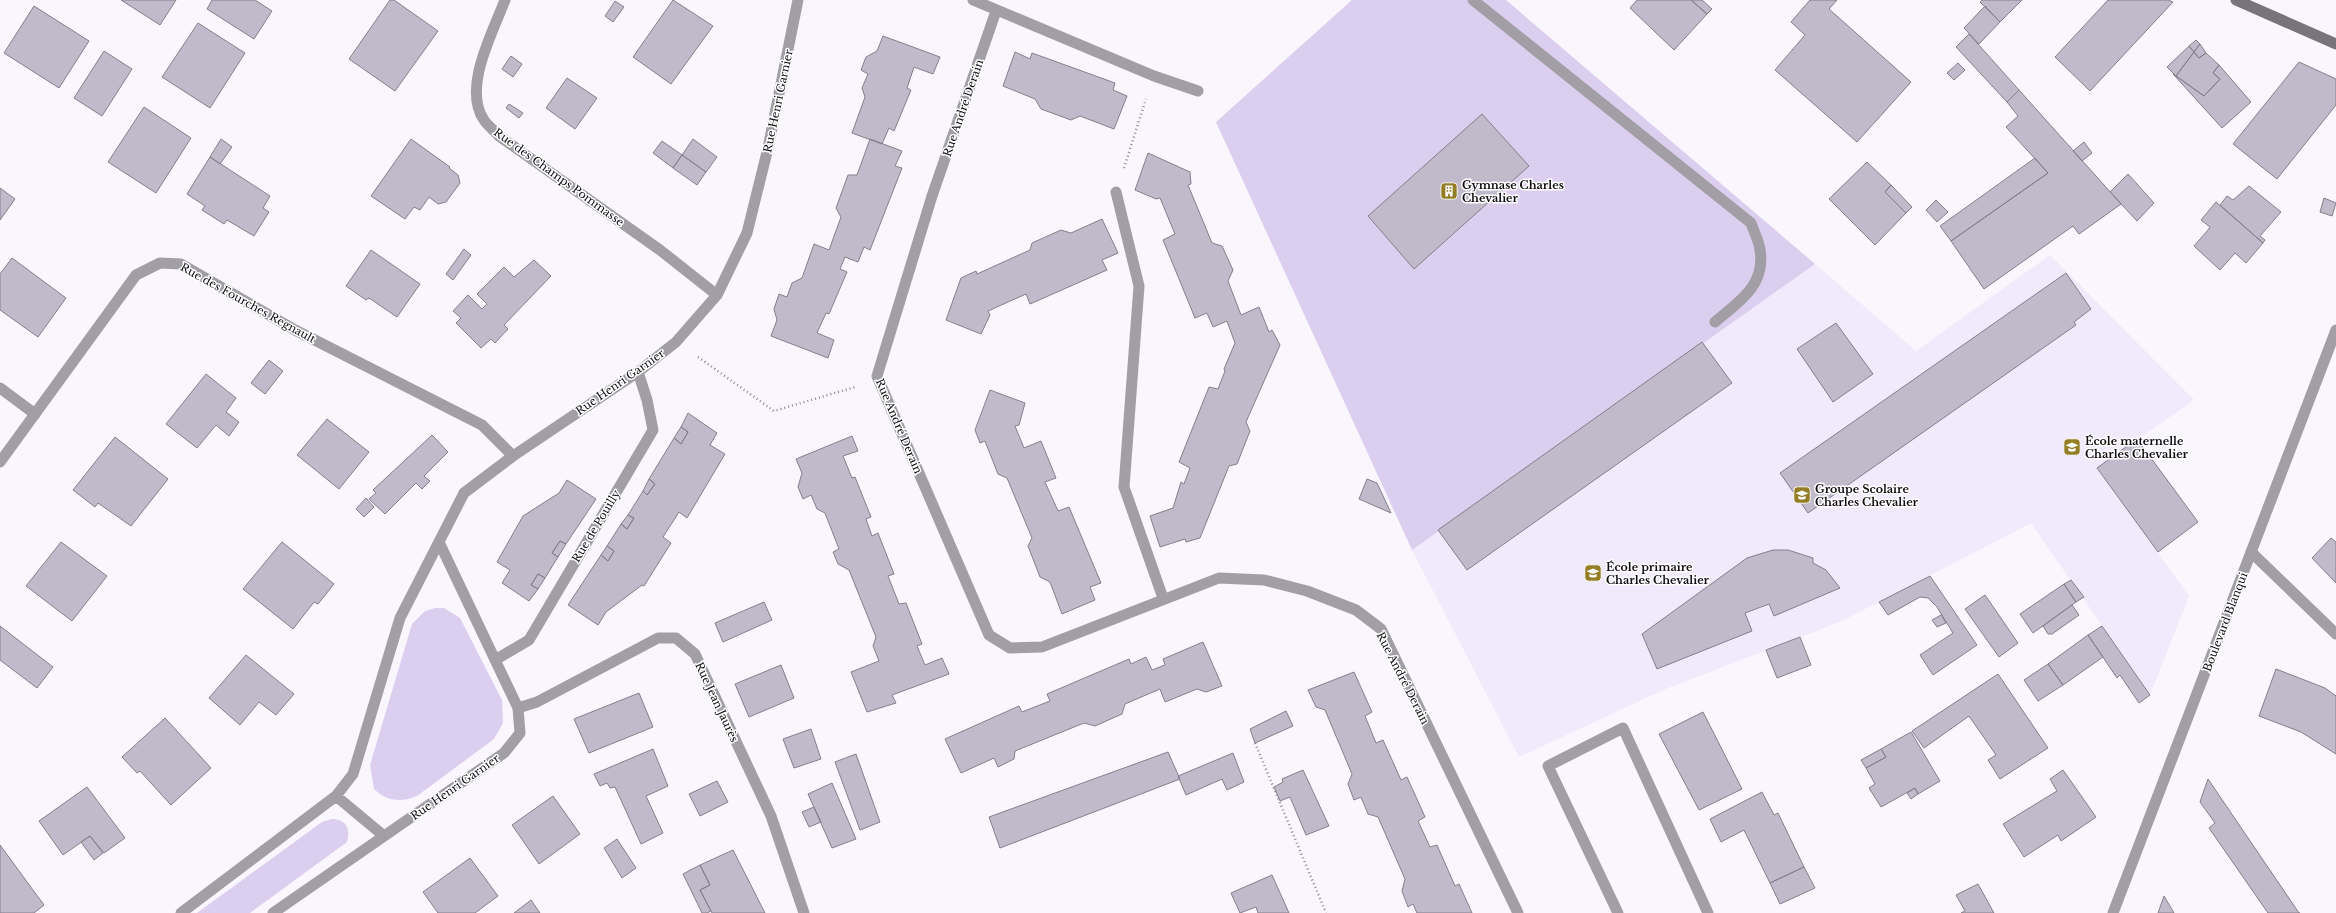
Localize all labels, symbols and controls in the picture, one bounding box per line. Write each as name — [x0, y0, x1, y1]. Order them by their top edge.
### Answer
street label: Rue Henri Garnier — [760, 47, 796, 154]
street label: Rue André Derain — [940, 57, 986, 158]
street label: Rue des Champs Pommasse — [491, 125, 627, 229]
place label: Gymnase Charles Chevalier — [1462, 178, 1564, 205]
building icon: Gymnase Charles Chevalier — [1439, 181, 1459, 201]
street label: Rue des Fourches Regnault — [178, 260, 319, 346]
street label: Rue Henri Garnier — [573, 346, 668, 418]
street label: Rue André Derain — [873, 376, 926, 476]
place label: École maternelle Charles Chevalier — [2085, 434, 2189, 461]
school or university icon: École maternelle Charles Chevalier — [2062, 437, 2082, 457]
place label: Groupe Scolaire Charles Chevalier — [1815, 482, 1919, 509]
school or university icon: Groupe Scolaire Charles Chevalier — [1792, 485, 1812, 505]
street label: Rue de Pouilly — [569, 487, 623, 565]
place label: École primaire Charles Chevalier — [1606, 560, 1710, 587]
school or university icon: École primaire Charles Chevalier — [1583, 563, 1603, 583]
street label: Boulevard Blanqui — [2200, 570, 2250, 674]
street label: Rue André Derain — [1374, 629, 1433, 727]
street label: Rue Jean Jaurès — [692, 660, 742, 744]
street label: Rue Henri Garnier — [408, 751, 503, 823]

